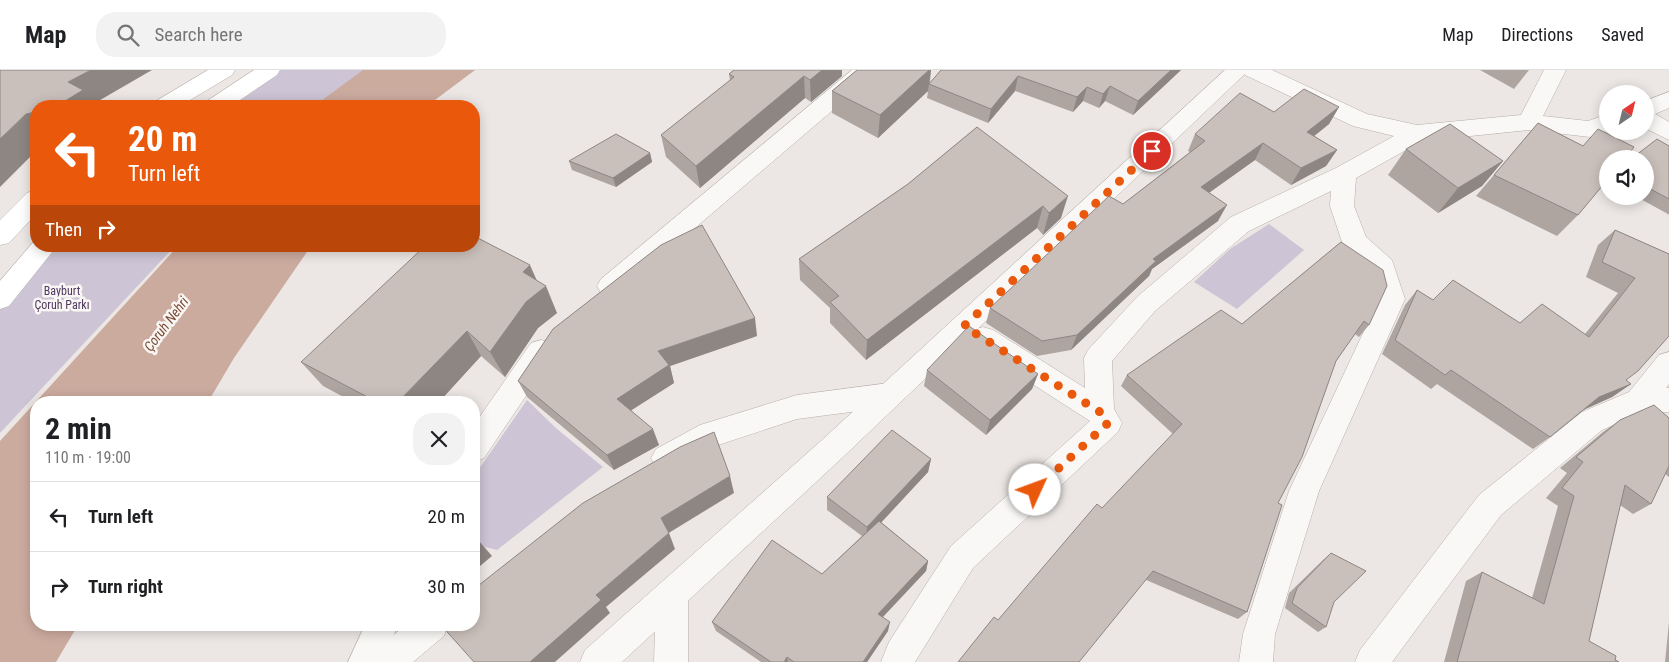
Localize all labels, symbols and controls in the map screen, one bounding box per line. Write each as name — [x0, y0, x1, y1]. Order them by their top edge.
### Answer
search box — [96, 12, 446, 57]
text: Map — [25, 21, 66, 49]
icon: search — [114, 21, 142, 49]
text: Search here — [154, 23, 243, 46]
text: Map — [1442, 24, 1473, 45]
text: Directions — [1501, 24, 1573, 45]
text: Saved — [1601, 24, 1644, 45]
north arrow — [1599, 85, 1654, 140]
map controls — [1599, 85, 1654, 205]
text: 20 m — [128, 119, 197, 160]
icon: left — [45, 120, 110, 185]
pin — [1131, 130, 1173, 172]
icon: arrive — [1138, 137, 1166, 165]
button: sound — [1599, 150, 1654, 205]
text: Turn left — [128, 161, 200, 186]
icon: right — [92, 215, 120, 243]
text: Then — [45, 218, 82, 241]
park label: Bayburt Çoruh Parkı — [34, 284, 90, 312]
water label: Çoruh Nehri — [140, 293, 192, 354]
text: 2 min — [45, 411, 112, 446]
button: close — [413, 413, 465, 465]
text: 110 m · 19:00 — [45, 448, 131, 467]
position arrow — [1008, 463, 1060, 515]
icon: left — [45, 503, 73, 531]
text: Turn left — [88, 505, 153, 528]
text: 20 m — [428, 505, 465, 528]
icon: right — [45, 573, 73, 601]
text: Turn right — [88, 575, 163, 598]
text: 30 m — [428, 575, 465, 598]

